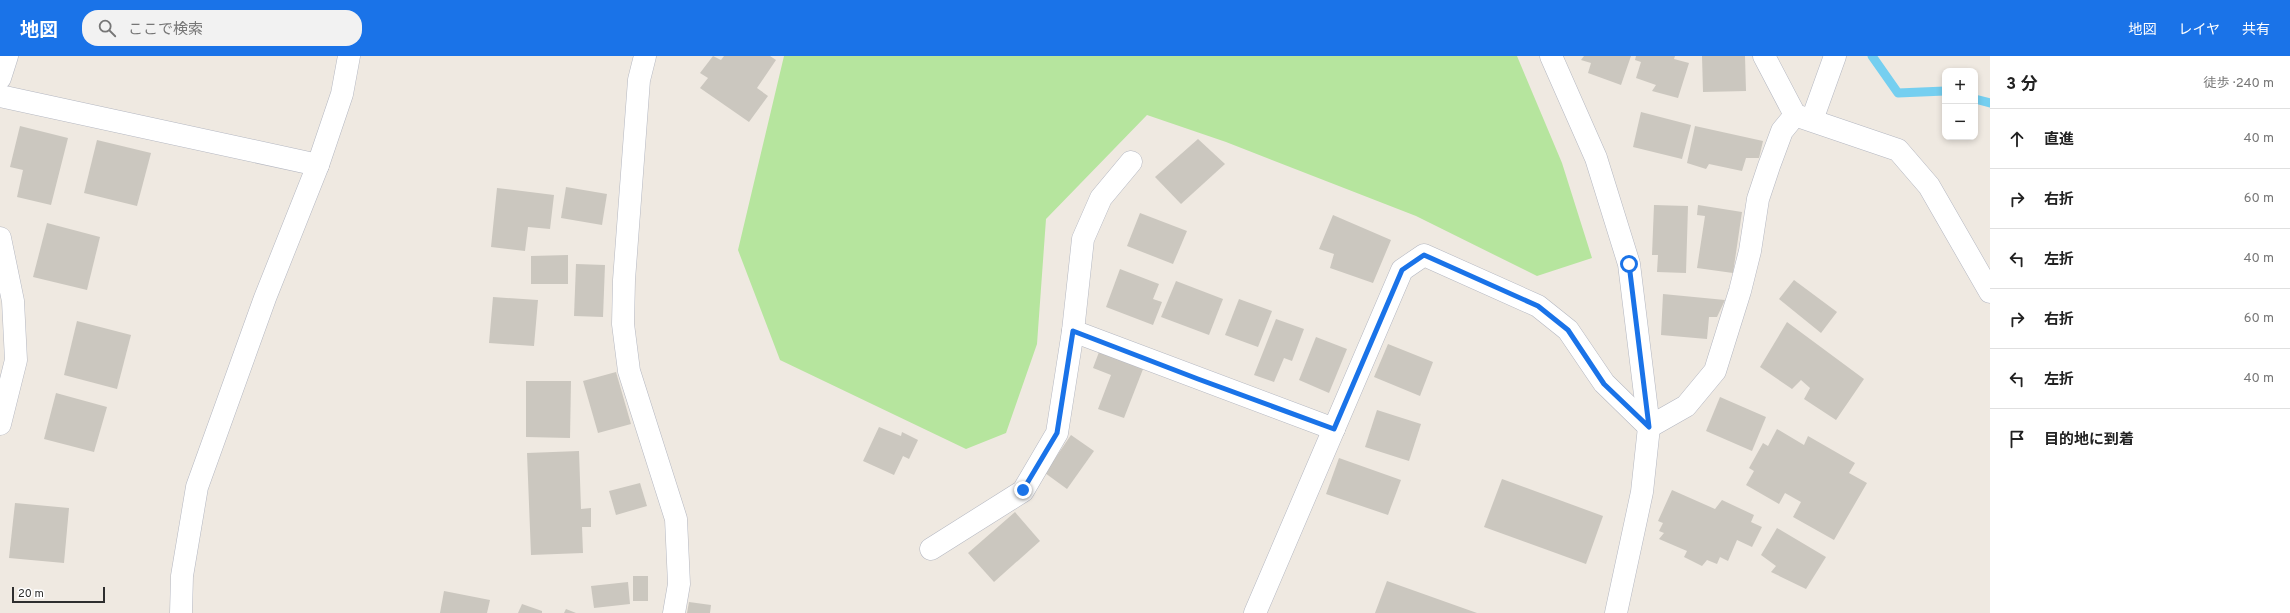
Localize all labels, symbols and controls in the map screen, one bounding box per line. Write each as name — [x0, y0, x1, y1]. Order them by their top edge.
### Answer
search box — [82, 10, 362, 46]
icon: search — [96, 17, 118, 39]
text: 地図 — [20, 19, 58, 43]
text: ここで検索 — [128, 21, 203, 40]
text: 地図 — [2128, 22, 2156, 39]
text: レイヤ — [2178, 22, 2220, 39]
text: 共有 — [2242, 22, 2270, 39]
map controls — [1942, 68, 1978, 140]
button: + — [1942, 68, 1978, 104]
text: 3 分 — [2006, 74, 2037, 96]
text: 徒歩 · 240 m — [2204, 76, 2274, 92]
button: − — [1942, 104, 1978, 140]
icon: ahead — [2006, 128, 2028, 150]
text: 直進 — [2044, 131, 2074, 150]
text: 40 m — [2244, 131, 2274, 147]
icon: right — [2006, 188, 2028, 210]
text: 右折 — [2044, 191, 2074, 210]
text: 60 m — [2244, 191, 2274, 207]
icon: left — [2006, 248, 2028, 270]
text: 左折 — [2044, 251, 2074, 270]
text: 40 m — [2244, 251, 2274, 267]
route start — [1620, 255, 1638, 273]
icon: right — [2006, 308, 2028, 330]
text: 右折 — [2044, 311, 2074, 330]
text: 60 m — [2244, 311, 2274, 327]
icon: left — [2006, 368, 2028, 390]
text: 左折 — [2044, 371, 2074, 390]
text: 40 m — [2244, 371, 2274, 387]
icon: arrive — [2006, 428, 2028, 450]
text: 目的地に到着 — [2044, 431, 2134, 450]
route end — [1014, 481, 1032, 499]
scale bar — [12, 585, 105, 604]
text: 20 m — [18, 587, 44, 601]

